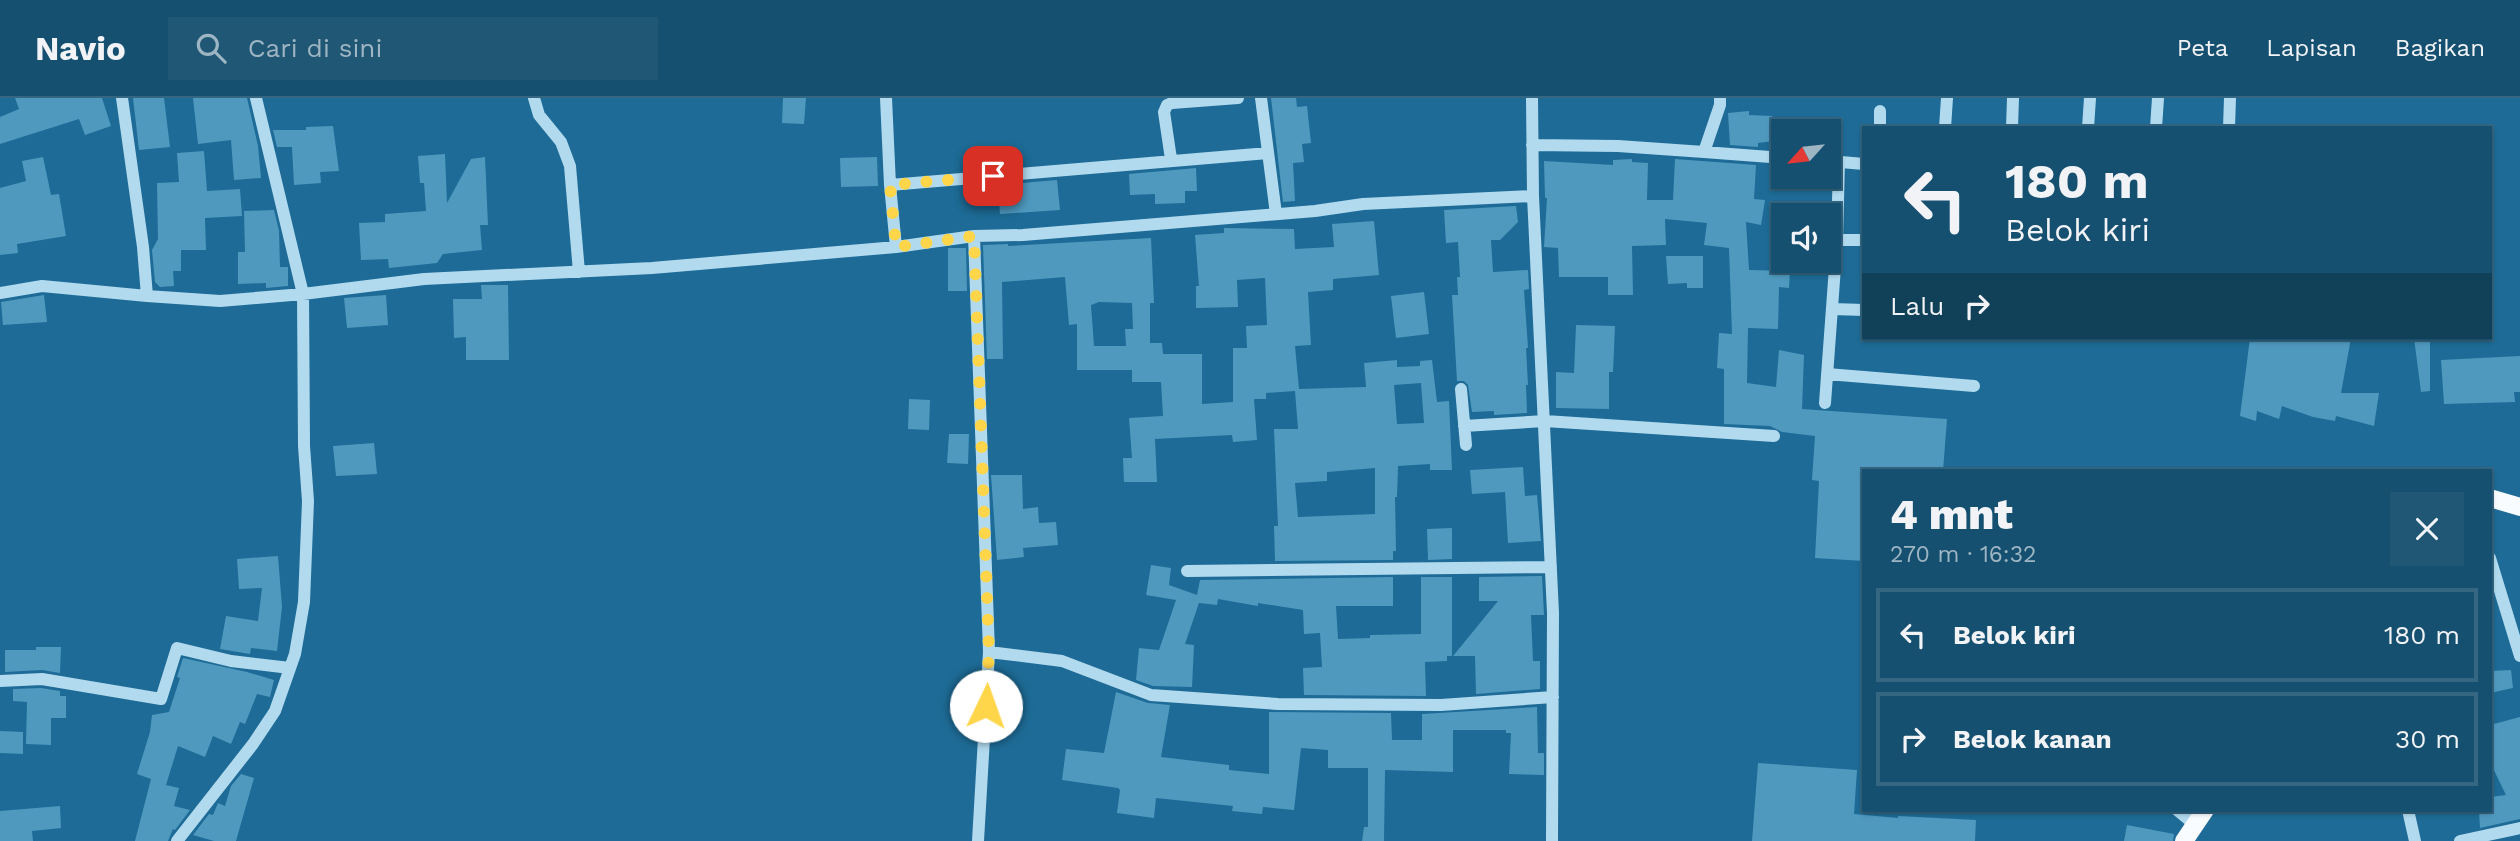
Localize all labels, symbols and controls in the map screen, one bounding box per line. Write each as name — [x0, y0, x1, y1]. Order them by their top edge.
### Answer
search box — [168, 17, 658, 80]
text: Navio — [35, 29, 126, 68]
icon: search — [192, 29, 230, 67]
text: Cari di sini — [248, 33, 382, 63]
text: Peta — [2177, 34, 2228, 62]
text: Lapisan — [2266, 34, 2357, 62]
text: Bagikan — [2395, 34, 2485, 62]
north arrow — [1771, 119, 1841, 189]
map controls — [1771, 119, 1841, 273]
pin — [963, 146, 1023, 206]
text: 180 m — [2005, 152, 2149, 210]
icon: left — [1890, 154, 1981, 245]
icon: arrive — [974, 157, 1012, 195]
button: sound — [1771, 203, 1841, 273]
text: Belok kiri — [2005, 211, 2150, 249]
icon: right — [1958, 287, 1996, 325]
text: Lalu — [1890, 291, 1944, 321]
text: 4 mnt — [1890, 490, 2013, 539]
button: close — [2390, 492, 2464, 566]
text: 270 m · 16:32 — [1890, 541, 2036, 568]
icon: left — [1894, 616, 1932, 654]
text: Belok kiri — [1953, 620, 2076, 650]
text: 180 m — [2384, 620, 2460, 650]
position arrow — [949, 669, 1023, 743]
icon: right — [1894, 720, 1932, 758]
text: Belok kanan — [1953, 724, 2112, 754]
text: 30 m — [2395, 724, 2460, 754]

